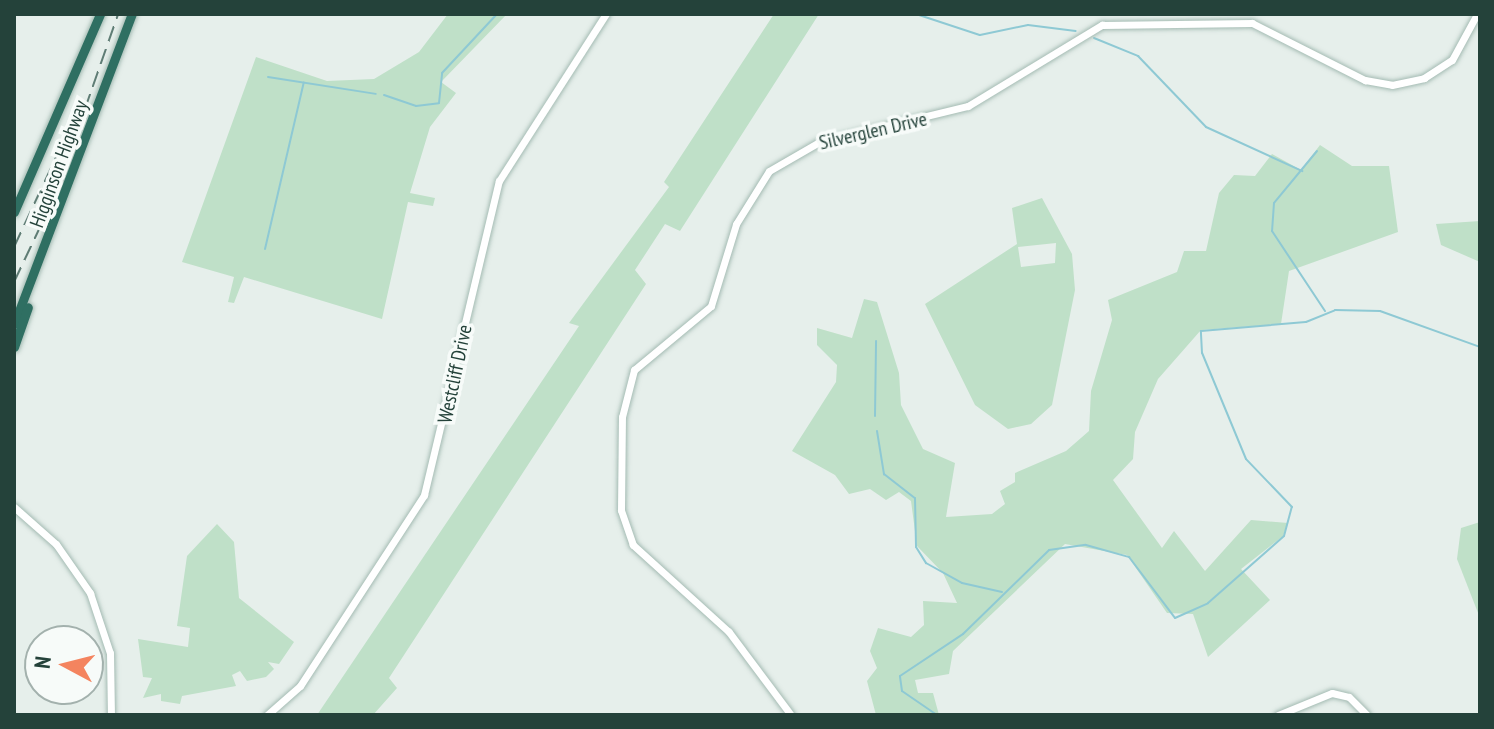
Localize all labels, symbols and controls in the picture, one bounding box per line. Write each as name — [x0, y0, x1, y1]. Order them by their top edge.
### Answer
street label: Higginson Highway — [25, 97, 93, 231]
street label: Silverglen Drive — [817, 107, 929, 155]
street label: Westcliff Drive — [433, 323, 477, 425]
north arrow — [24, 625, 104, 705]
text: N — [28, 655, 57, 670]

